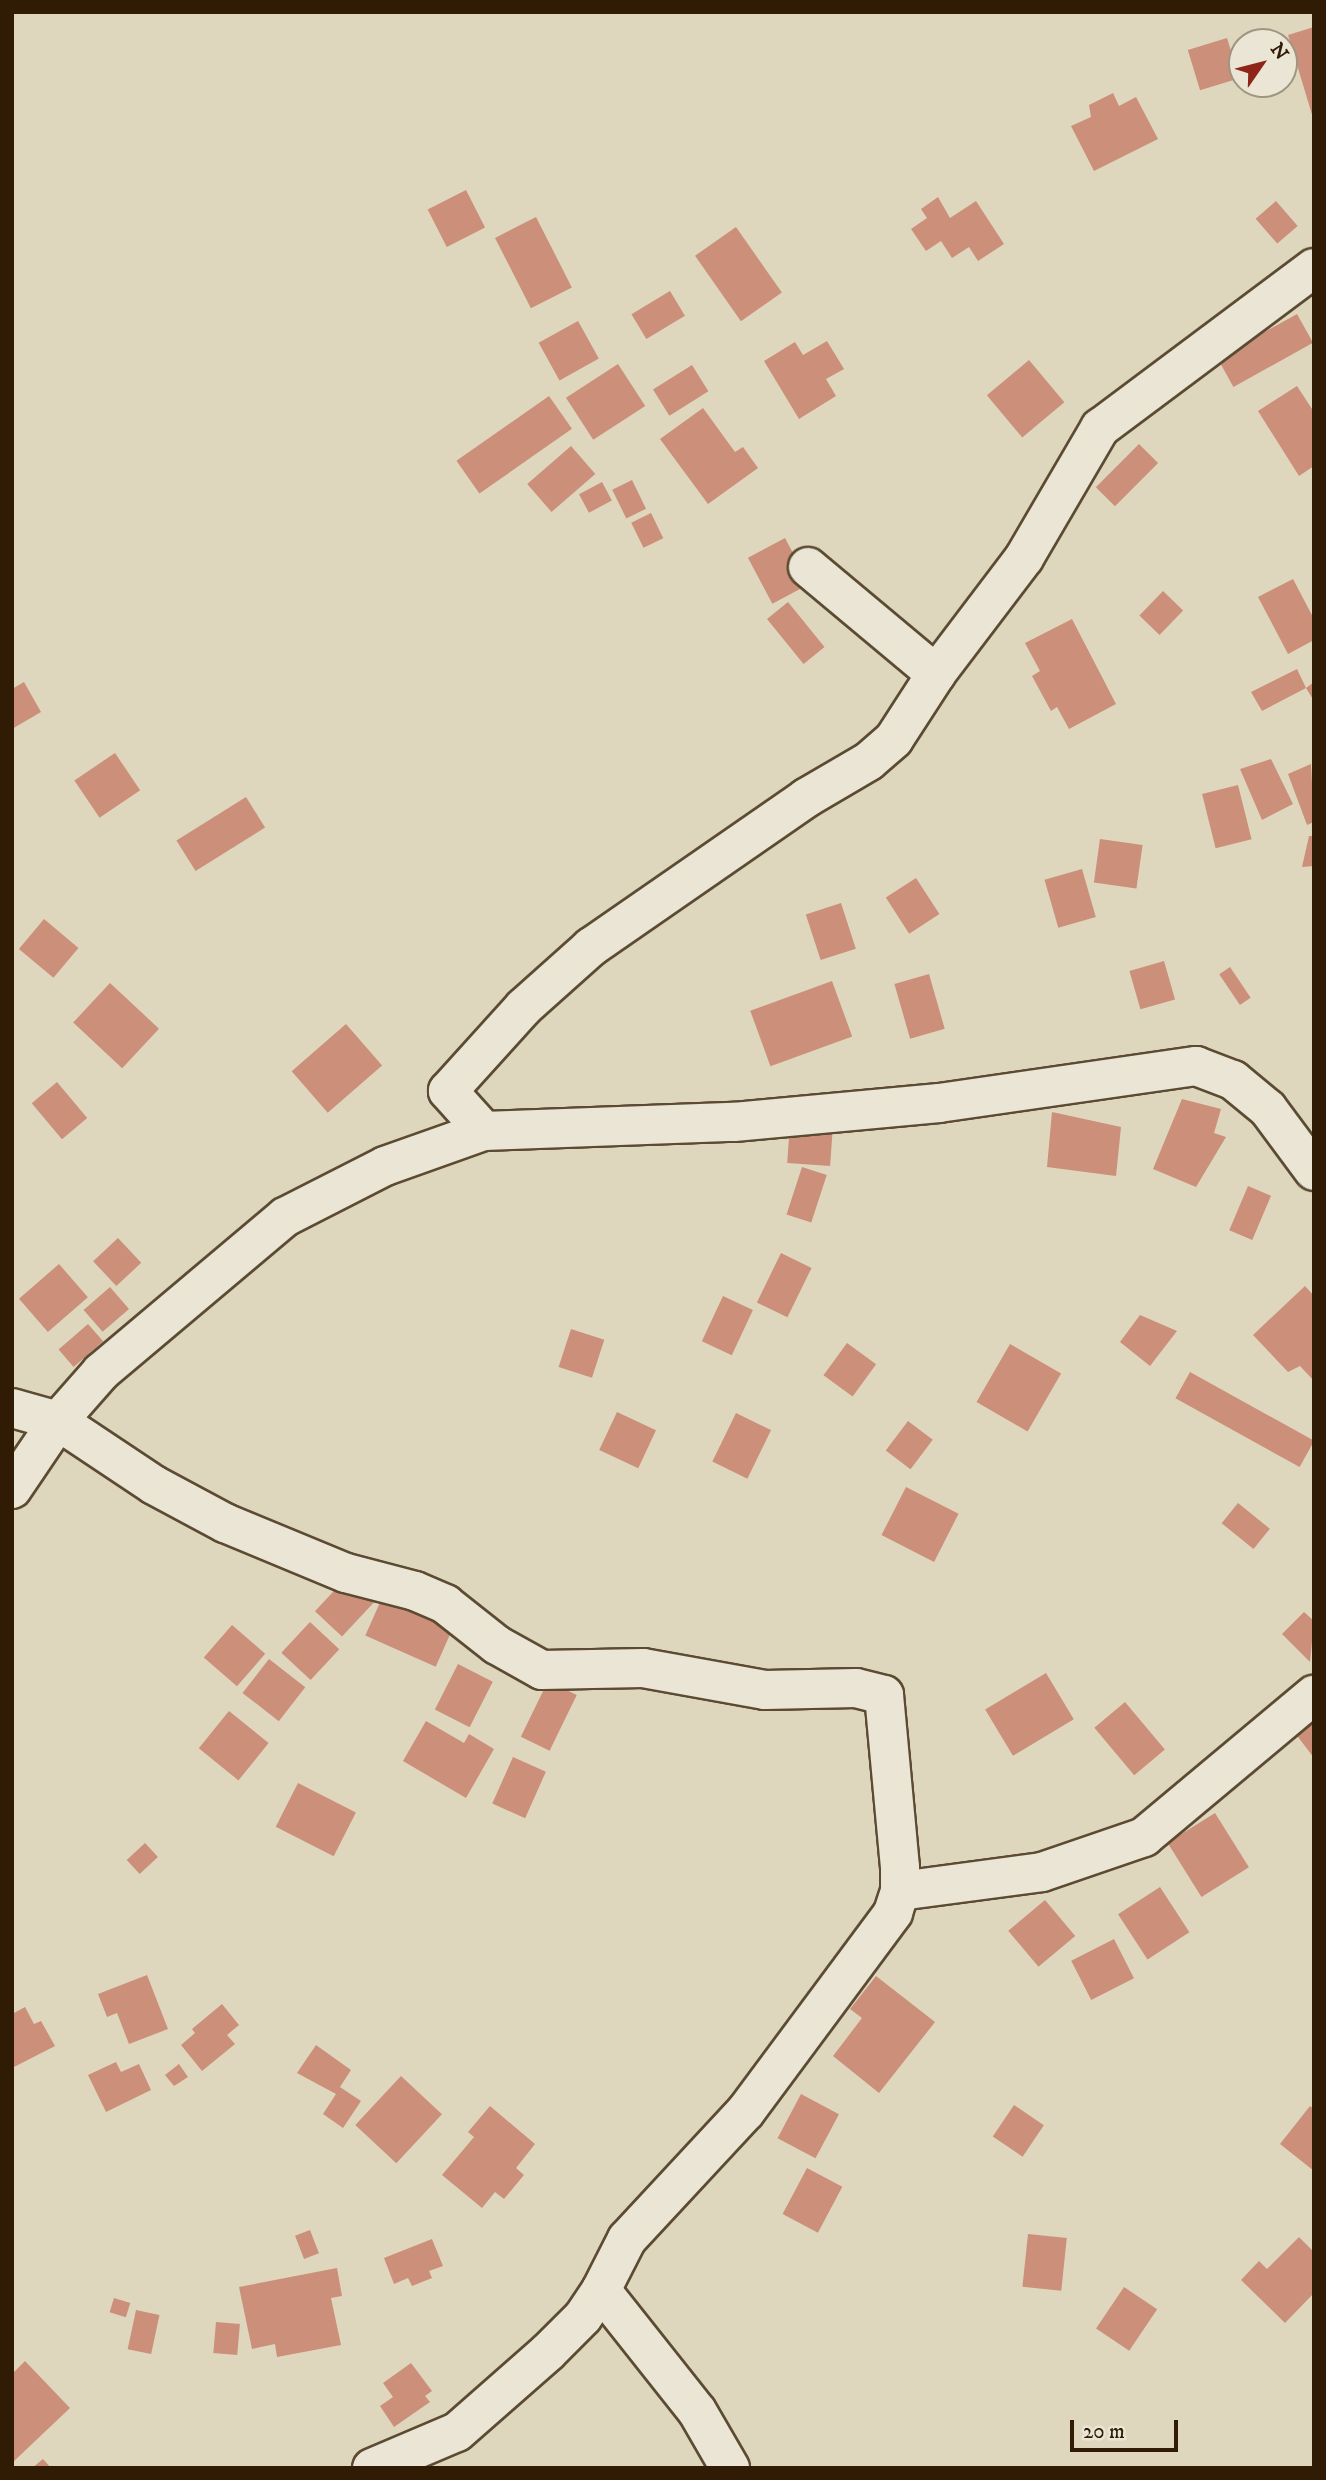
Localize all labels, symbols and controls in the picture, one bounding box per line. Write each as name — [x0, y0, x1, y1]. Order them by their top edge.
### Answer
north arrow — [1228, 28, 1298, 98]
text: N — [1265, 39, 1293, 65]
scale bar — [1074, 2406, 1182, 2450]
text: 20 m — [1083, 2419, 1125, 2445]

